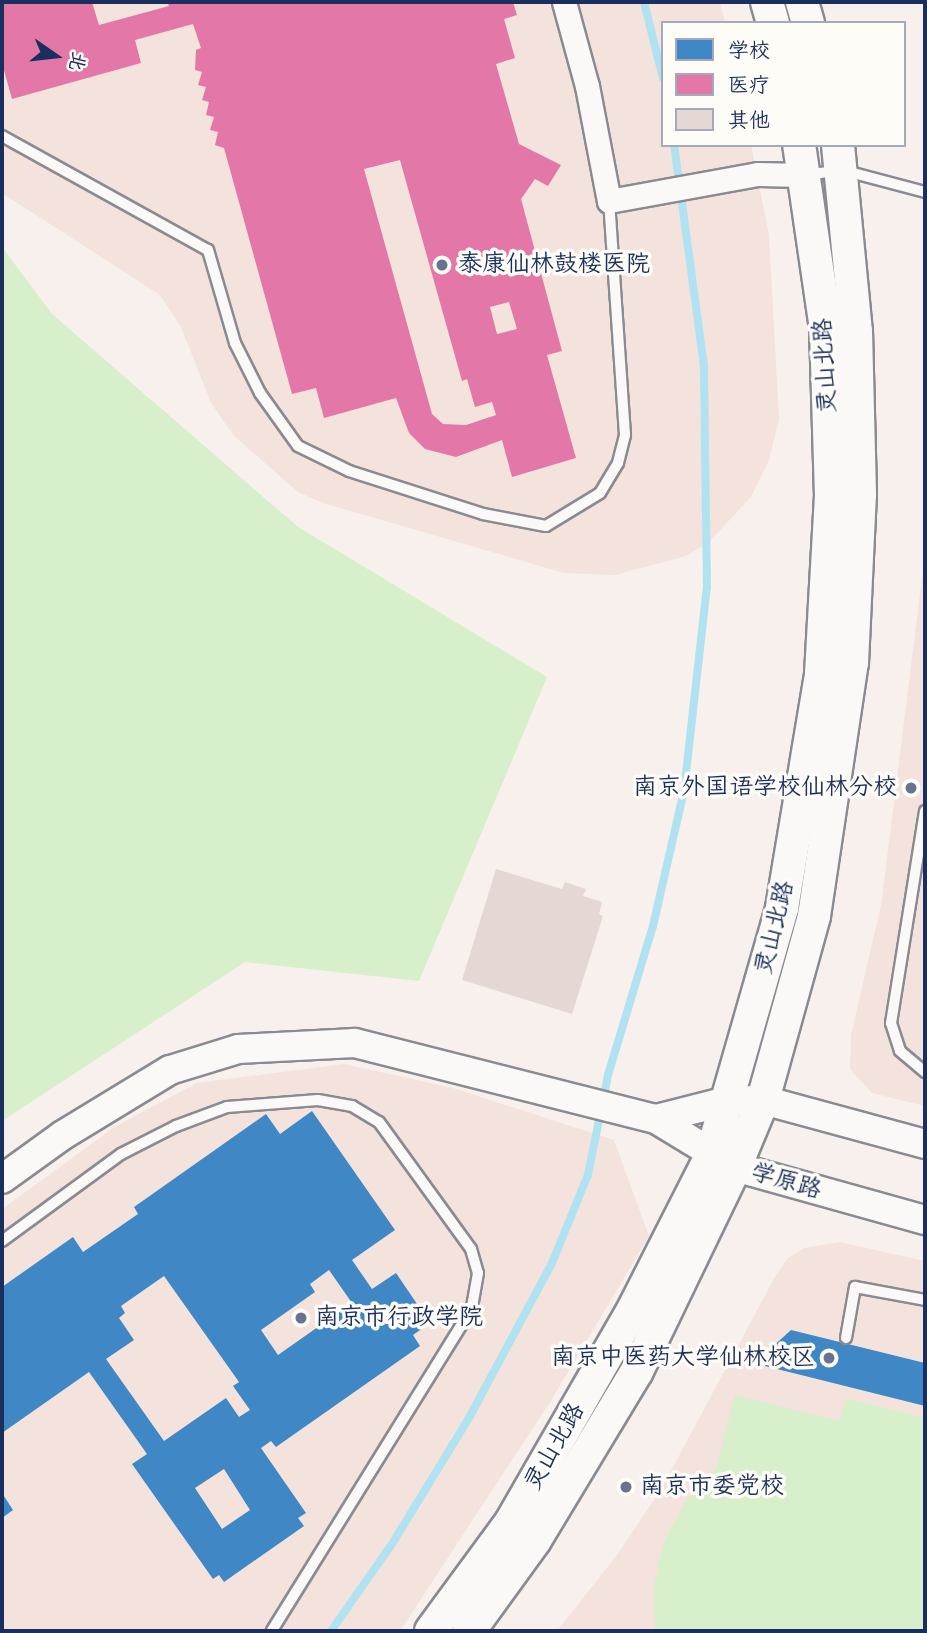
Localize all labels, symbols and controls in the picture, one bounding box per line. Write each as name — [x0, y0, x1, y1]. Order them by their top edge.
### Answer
north arrow — [21, 21, 91, 91]
legend — [661, 21, 906, 147]
text: 学校 — [728, 37, 770, 65]
text: 北 — [62, 49, 91, 73]
text: 医疗 — [728, 72, 770, 100]
text: 其他 — [728, 107, 770, 135]
place label: 泰康仙林鼓楼医院 — [458, 251, 650, 279]
marker: 泰康仙林鼓楼医院 — [432, 255, 452, 275]
street label: 灵山北路 — [809, 317, 843, 415]
place label: 南京外国语学校仙林分校 — [633, 774, 897, 802]
marker: 南京外国语学校仙林分校 — [903, 780, 919, 796]
street label: 灵山北路 — [749, 878, 801, 978]
street label: 学原路 — [747, 1158, 825, 1206]
place label: 南京市行政学院 — [315, 1304, 483, 1332]
marker: 南京市行政学院 — [293, 1310, 309, 1326]
place label: 南京中医药大学仙林校区 — [551, 1344, 815, 1372]
marker: 南京中医药大学仙林校区 — [821, 1350, 837, 1366]
street label: 灵山北路 — [519, 1398, 591, 1496]
place label: 南京市委党校 — [640, 1473, 784, 1501]
marker: 南京市委党校 — [618, 1479, 634, 1495]

